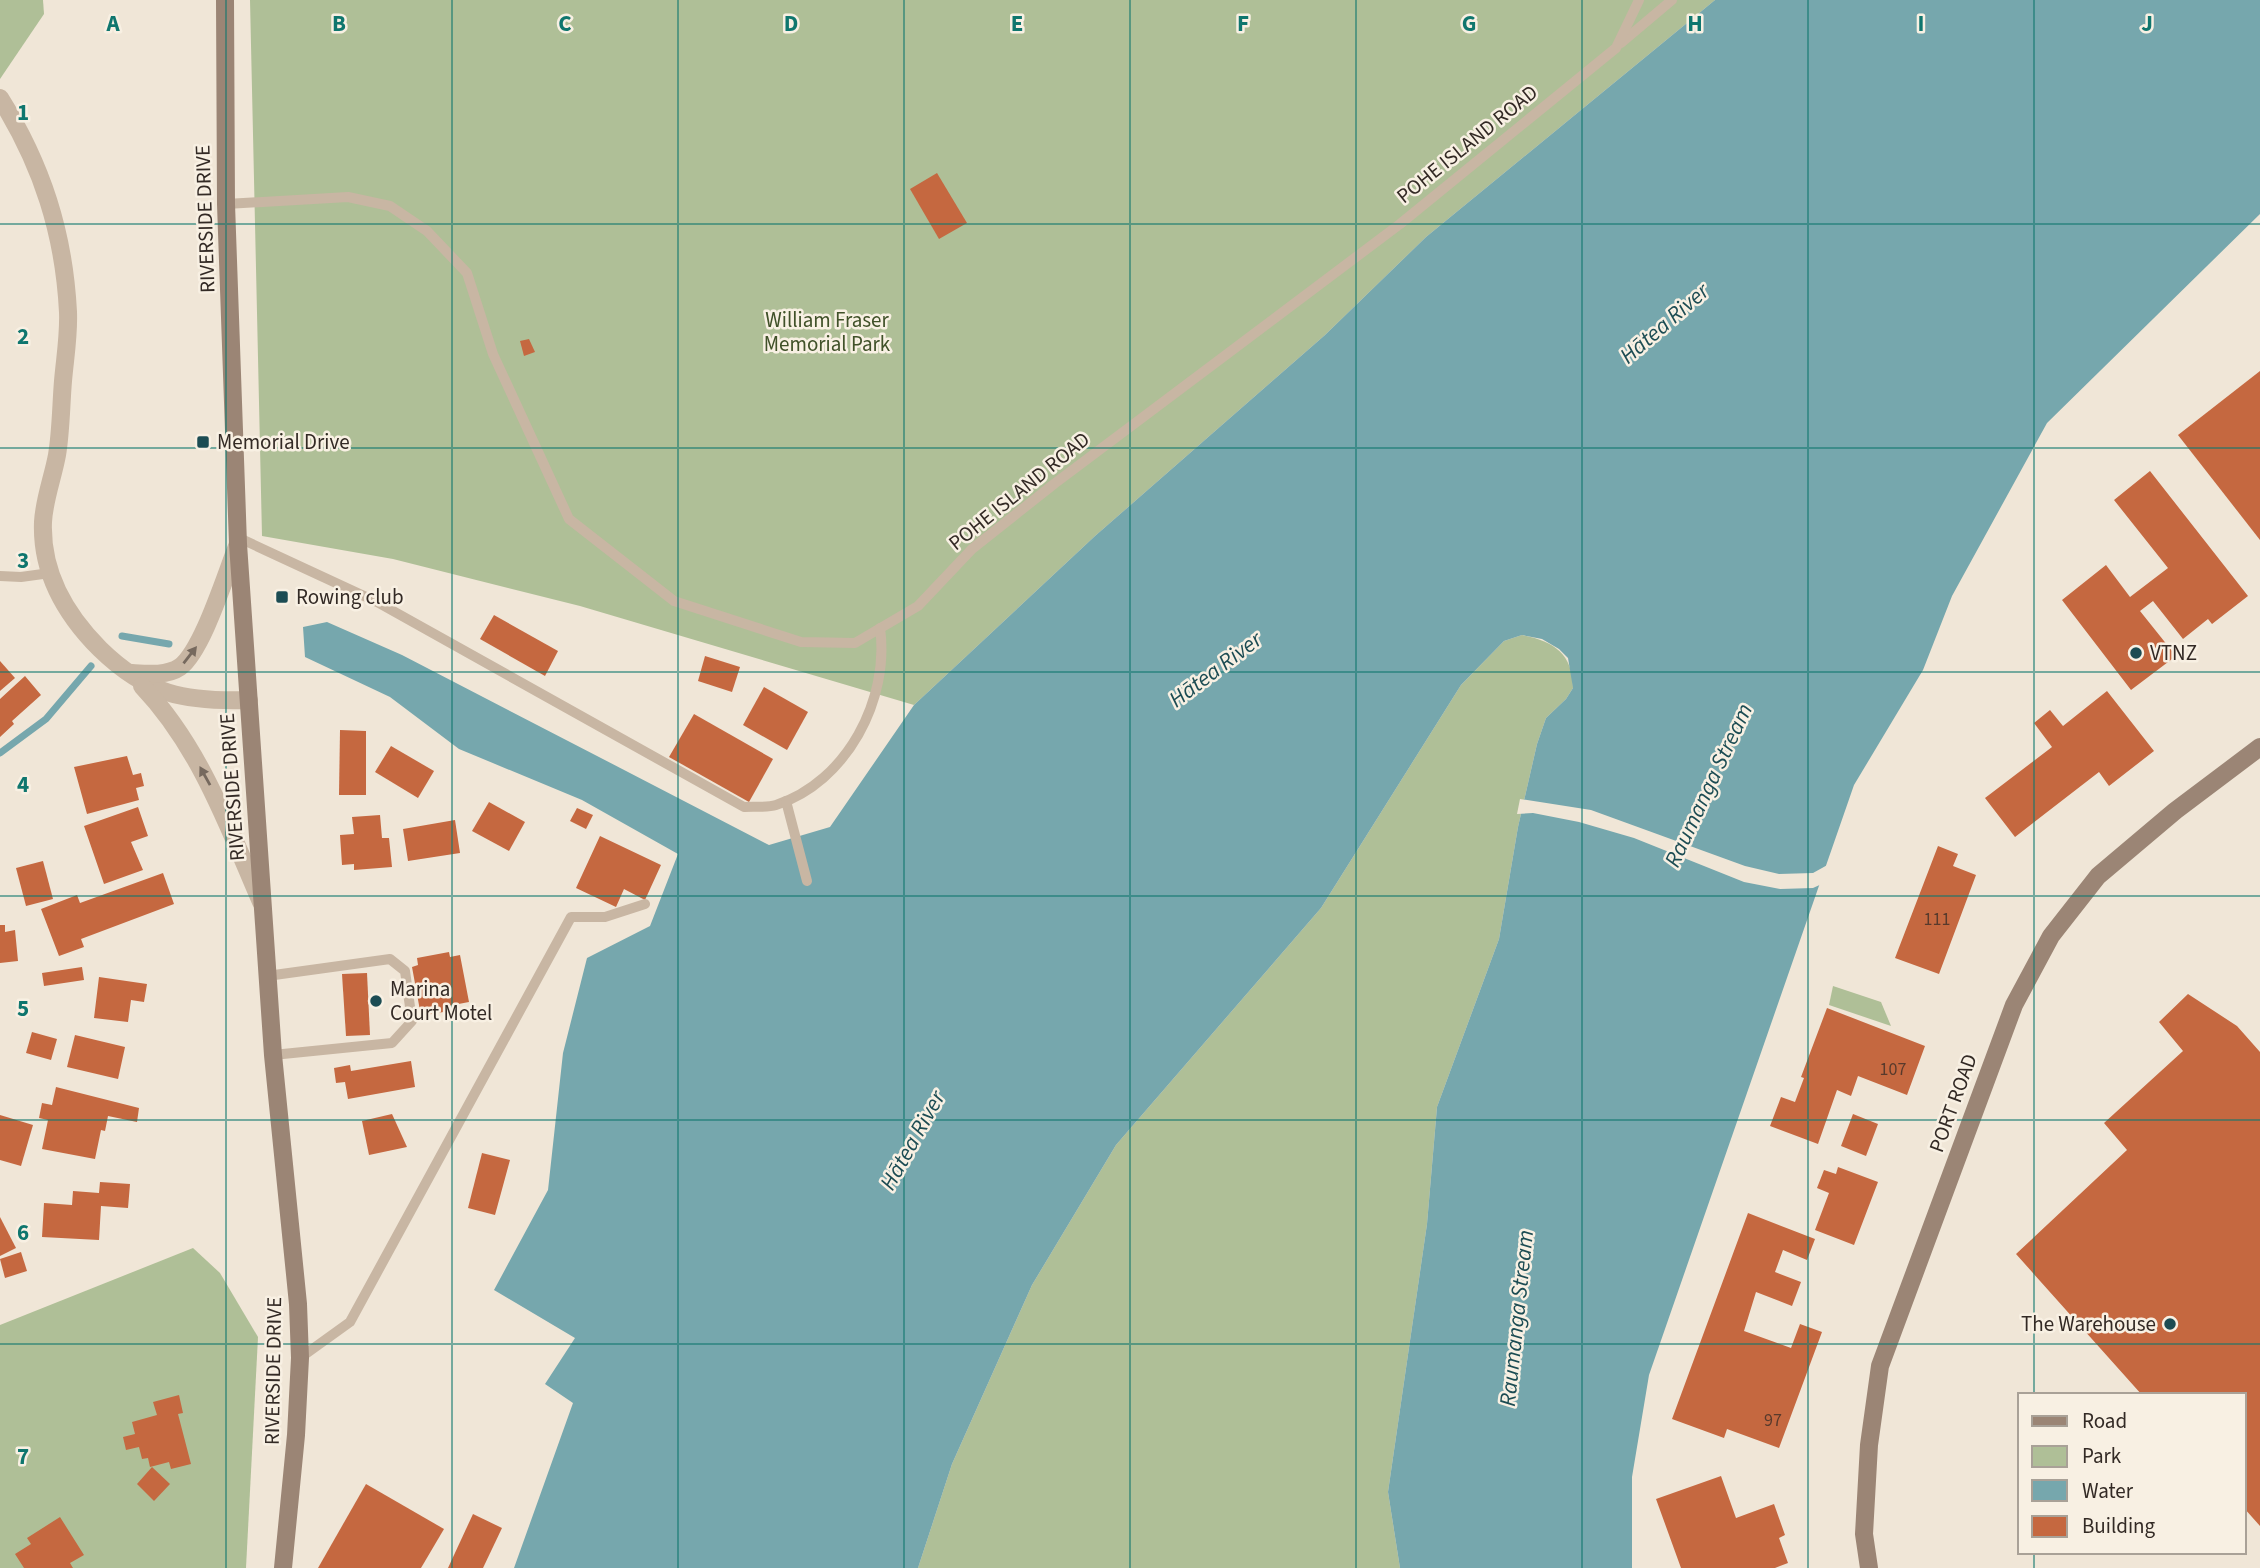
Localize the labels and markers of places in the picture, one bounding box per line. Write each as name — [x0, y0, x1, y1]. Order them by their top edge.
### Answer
place label: Memorial Drive — [217, 427, 350, 457]
marker: Memorial Drive — [195, 434, 211, 450]
place label: Rowing club — [296, 582, 404, 612]
marker: Rowing club — [274, 589, 290, 605]
place label: VTNZ — [2150, 638, 2197, 668]
marker: VTNZ — [2128, 645, 2144, 661]
place label: Marina Court Motel — [390, 974, 492, 1028]
marker: Marina Court Motel — [368, 993, 384, 1009]
place label: The Warehouse — [2021, 1309, 2156, 1339]
marker: The Warehouse — [2162, 1316, 2178, 1332]

